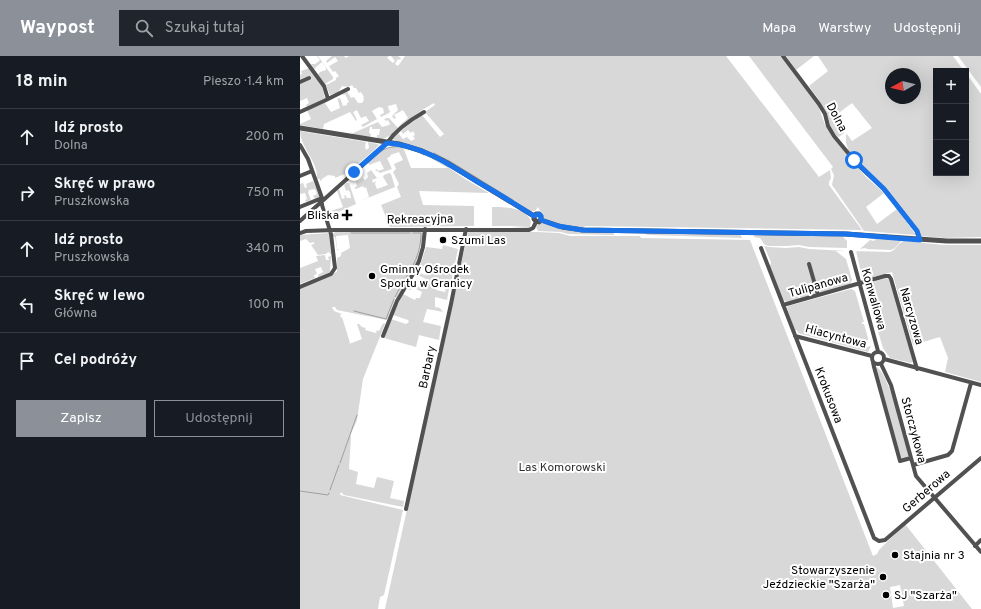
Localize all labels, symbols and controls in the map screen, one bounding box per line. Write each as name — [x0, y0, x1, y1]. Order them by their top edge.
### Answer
search box — [119, 10, 399, 46]
text: Waypost — [20, 16, 95, 40]
icon: search — [133, 17, 155, 39]
text: Szukaj tutaj — [165, 19, 244, 38]
text: Mapa — [762, 20, 796, 37]
text: Warstwy — [818, 20, 871, 37]
text: Udostępnij — [893, 20, 961, 37]
north arrow — [885, 68, 921, 104]
map controls — [933, 68, 969, 176]
button: + — [933, 68, 969, 104]
text: 18 min — [16, 71, 68, 93]
text: Pieszo · 1.4 km — [203, 74, 284, 90]
street label: Dolna — [822, 100, 850, 135]
button: − — [933, 104, 969, 140]
text: Idź prosto — [54, 119, 123, 138]
icon: ahead — [16, 126, 38, 148]
text: 200 m — [245, 129, 284, 145]
text: Dolna — [54, 138, 88, 154]
button: layers — [933, 140, 969, 176]
route start — [845, 151, 863, 169]
route end — [345, 163, 363, 181]
text: Skręć w prawo — [54, 175, 155, 194]
icon: right — [16, 182, 38, 204]
text: 750 m — [247, 185, 284, 201]
text: Pruszkowska — [54, 194, 129, 210]
place label: Bliska — [307, 208, 339, 224]
marker: Bliska — [342, 210, 352, 220]
street label: Rekreacyjna — [387, 211, 453, 229]
text: Idź prosto — [54, 231, 123, 250]
place label: Szumi Las — [451, 233, 506, 249]
marker: Szumi Las — [438, 235, 448, 245]
icon: ahead — [16, 238, 38, 260]
text: 340 m — [246, 241, 284, 257]
text: Pruszkowska — [54, 250, 129, 266]
place label: Gminny Ośrodek Sportu w Granicy — [380, 262, 472, 292]
street label: Konwaliowa — [857, 267, 889, 332]
street label: Tulipanowa — [787, 270, 850, 302]
marker: Gminny Ośrodek Sportu w Granicy — [367, 271, 377, 281]
street label: Narcyzowa — [895, 286, 927, 347]
text: Skręć w lewo — [54, 287, 145, 306]
icon: left — [16, 294, 38, 316]
text: 100 m — [248, 297, 284, 313]
text: Główna — [54, 306, 97, 322]
street label: Hiacyntowa — [803, 321, 868, 353]
street label: Barbary — [416, 344, 440, 390]
icon: arrive — [16, 350, 38, 372]
text: Cel podróży — [54, 351, 137, 370]
street label: Krokusowa — [810, 365, 846, 426]
street label: Storczykowa — [897, 395, 930, 465]
button: Zapisz — [16, 400, 146, 437]
button: Udostępnij — [154, 400, 284, 437]
park label: Las Komorowski — [518, 460, 606, 476]
street label: Gerberowa — [899, 466, 954, 517]
place label: Stajnia nr 3 — [903, 548, 965, 564]
marker: Stajnia nr 3 — [890, 550, 900, 560]
place label: Stowarzyszenie Jeździeckie "Szarża" — [763, 563, 875, 593]
marker: Stowarzyszenie Jeździeckie "Szarża" — [878, 572, 888, 582]
place label: SJ "Szarża" — [894, 588, 957, 604]
marker: SJ "Szarża" — [881, 590, 891, 600]

